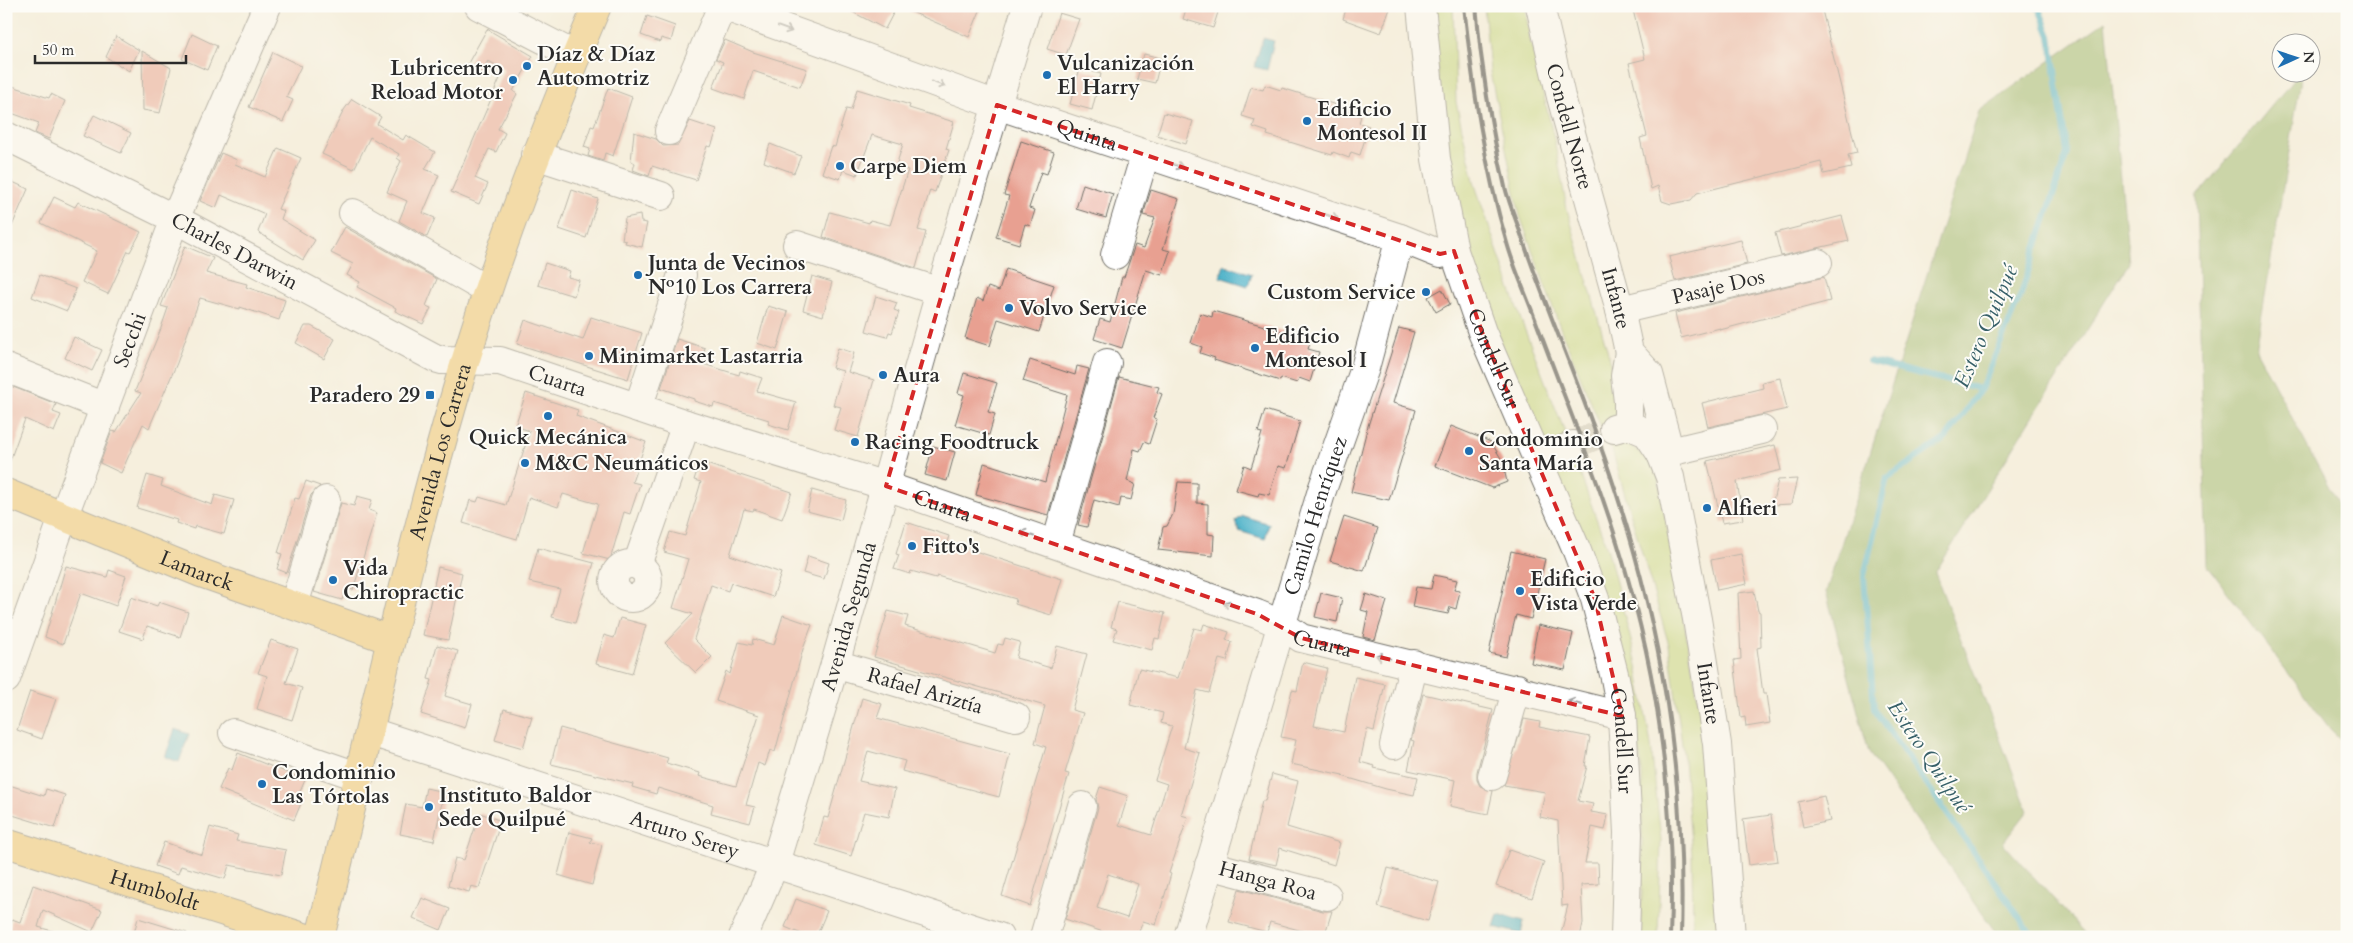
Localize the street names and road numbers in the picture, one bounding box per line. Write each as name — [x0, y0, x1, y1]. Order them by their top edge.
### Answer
street label: Condell Norte — [1539, 61, 1600, 193]
street label: Quinta — [1052, 111, 1121, 159]
street label: Charles Darwin — [166, 205, 303, 297]
street label: Pasaje Dos — [1669, 262, 1768, 312]
street label: Infante — [1594, 264, 1638, 332]
street label: Condell Sur — [1460, 304, 1528, 413]
street label: Secchi — [107, 308, 154, 372]
street label: Cuarta — [524, 358, 590, 404]
street label: Avenida Los Carrera — [402, 360, 479, 543]
street label: Camilo Henríquez — [1277, 432, 1355, 599]
street label: Cuarta — [909, 482, 976, 529]
street label: Avenida Segunda — [814, 538, 884, 695]
street label: Lamarck — [155, 544, 238, 599]
street label: Cuarta — [1286, 622, 1355, 665]
street label: Rafael Ariztía — [864, 660, 986, 722]
street label: Infante — [1689, 660, 1728, 727]
street label: Condell Sur — [1602, 686, 1640, 795]
street label: Arturo Serey — [626, 803, 743, 866]
street label: Hanga Roa — [1216, 854, 1320, 908]
street label: Humboldt — [106, 863, 204, 918]

